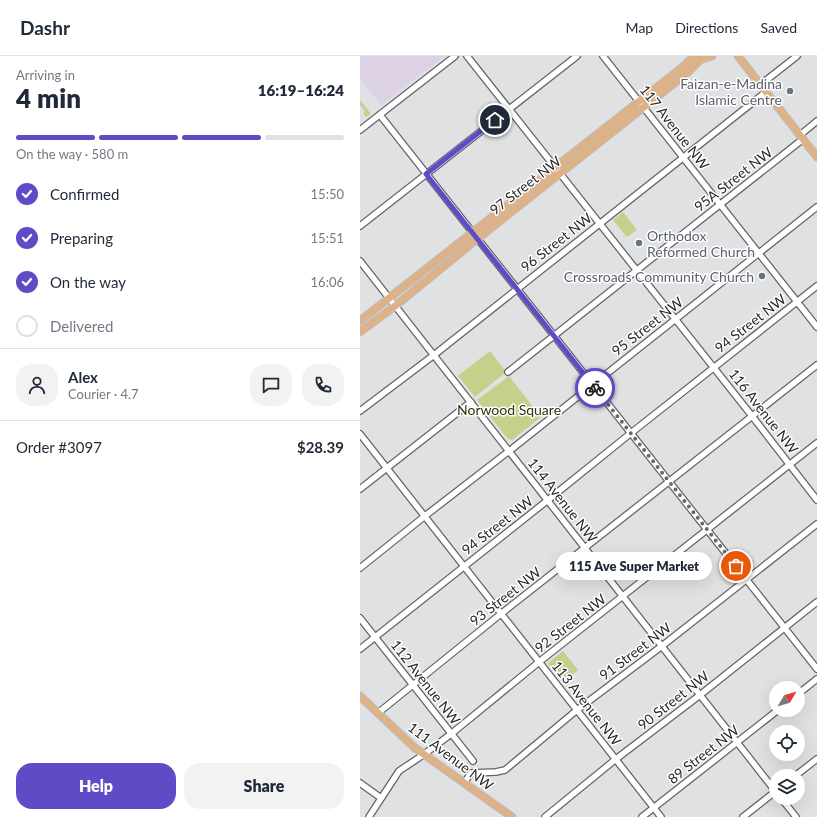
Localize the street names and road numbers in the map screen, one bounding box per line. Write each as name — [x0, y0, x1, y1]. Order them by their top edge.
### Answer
street label: 117 Avenue NW — [637, 81, 714, 173]
street label: 95A Street NW — [691, 143, 776, 215]
street label: 97 Street NW — [486, 152, 564, 218]
street label: 96 Street NW — [517, 209, 595, 275]
street label: 94 Street NW — [711, 290, 789, 356]
street label: 95 Street NW — [608, 293, 686, 359]
street label: 116 Avenue NW — [726, 365, 803, 457]
street label: 114 Avenue NW — [525, 454, 602, 546]
street label: 94 Street NW — [458, 492, 536, 558]
street label: 93 Street NW — [466, 563, 544, 629]
street label: 92 Street NW — [531, 590, 609, 656]
street label: 91 Street NW — [596, 618, 675, 684]
street label: 112 Avenue NW — [388, 636, 465, 728]
street label: 113 Avenue NW — [549, 657, 626, 749]
street label: 90 Street NW — [634, 667, 712, 733]
street label: 111 Avenue NW — [405, 718, 497, 794]
street label: 89 Street NW — [664, 721, 742, 787]

